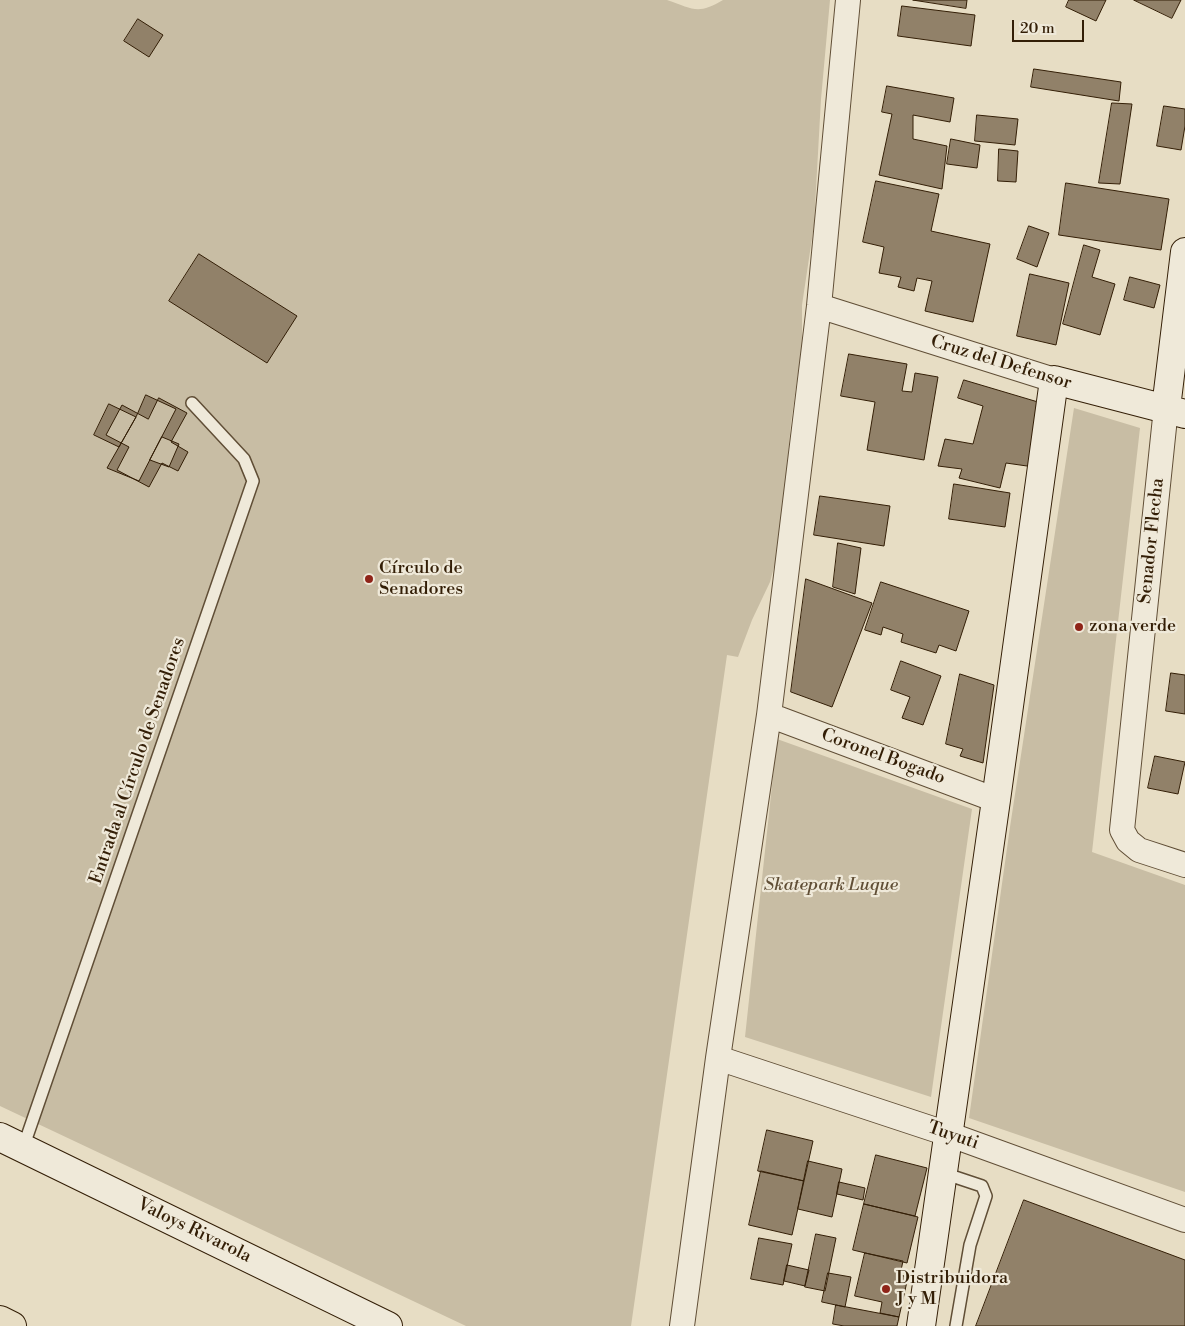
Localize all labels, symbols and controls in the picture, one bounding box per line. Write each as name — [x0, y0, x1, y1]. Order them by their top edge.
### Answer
scale bar — [1015, 10, 1088, 42]
text: 20 m — [1020, 19, 1055, 38]
street label: Cruz del Defensor — [928, 331, 1074, 395]
street label: Senador Flecha — [1135, 477, 1169, 605]
place label: Círculo de Senadores — [379, 558, 463, 600]
marker: Círculo de Senadores — [363, 573, 375, 585]
place label: zona verde — [1089, 616, 1176, 638]
marker: zona verde — [1073, 621, 1085, 633]
street label: Entrada al Círculo de Senadores — [86, 635, 190, 887]
street label: Coronel Bogado — [818, 725, 948, 789]
park label: Skatepark Luque — [764, 875, 898, 897]
street label: Tuyuti — [925, 1117, 981, 1155]
street label: Valoys Rivarola — [133, 1194, 255, 1268]
place label: Distribuidora J y M — [896, 1268, 1008, 1310]
marker: Distribuidora J y M — [880, 1283, 892, 1295]

